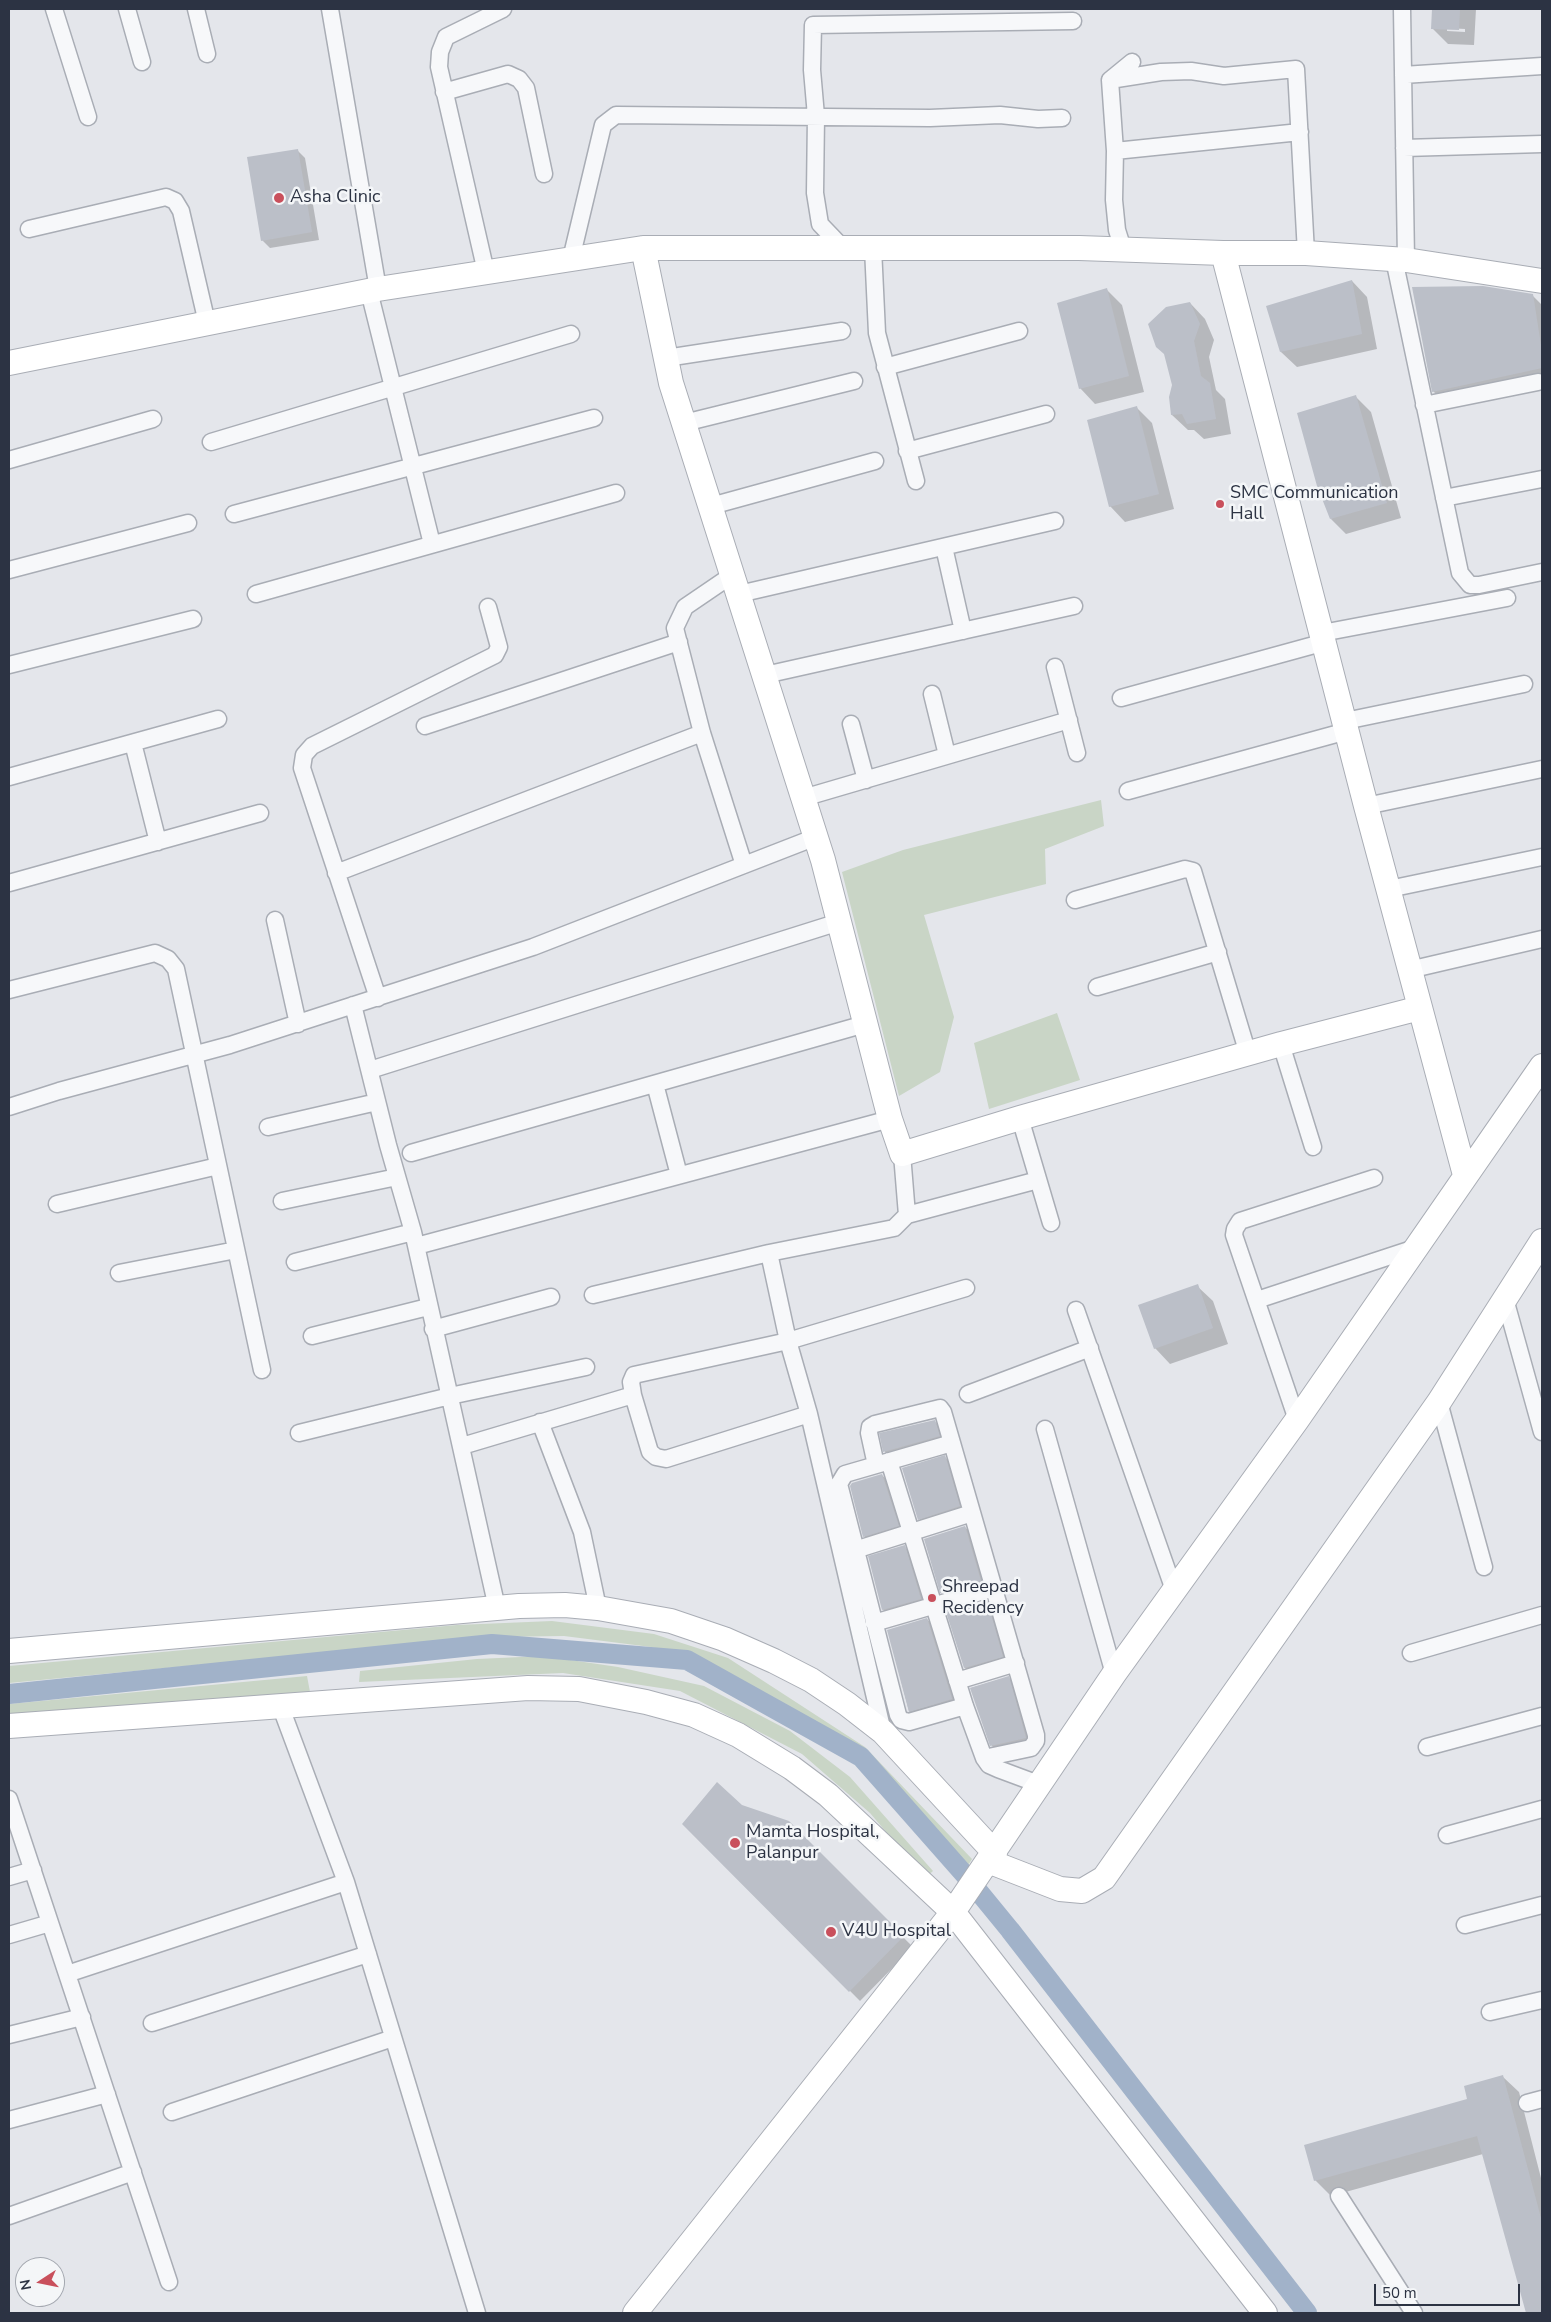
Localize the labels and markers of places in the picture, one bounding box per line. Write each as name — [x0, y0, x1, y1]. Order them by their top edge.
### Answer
place label: Asha Clinic — [290, 187, 380, 209]
marker: Asha Clinic — [272, 191, 286, 205]
place label: SMC Communication Hall — [1230, 483, 1399, 526]
marker: SMC Communication Hall — [1214, 498, 1226, 510]
place label: Shreepad Recidency — [942, 1577, 1024, 1620]
marker: Shreepad Recidency — [926, 1592, 938, 1604]
place label: Mamta Hospital, Palanpur — [746, 1822, 879, 1865]
marker: Mamta Hospital, Palanpur — [728, 1836, 742, 1850]
place label: V4U Hospital — [842, 1921, 951, 1943]
marker: V4U Hospital — [824, 1925, 838, 1939]

